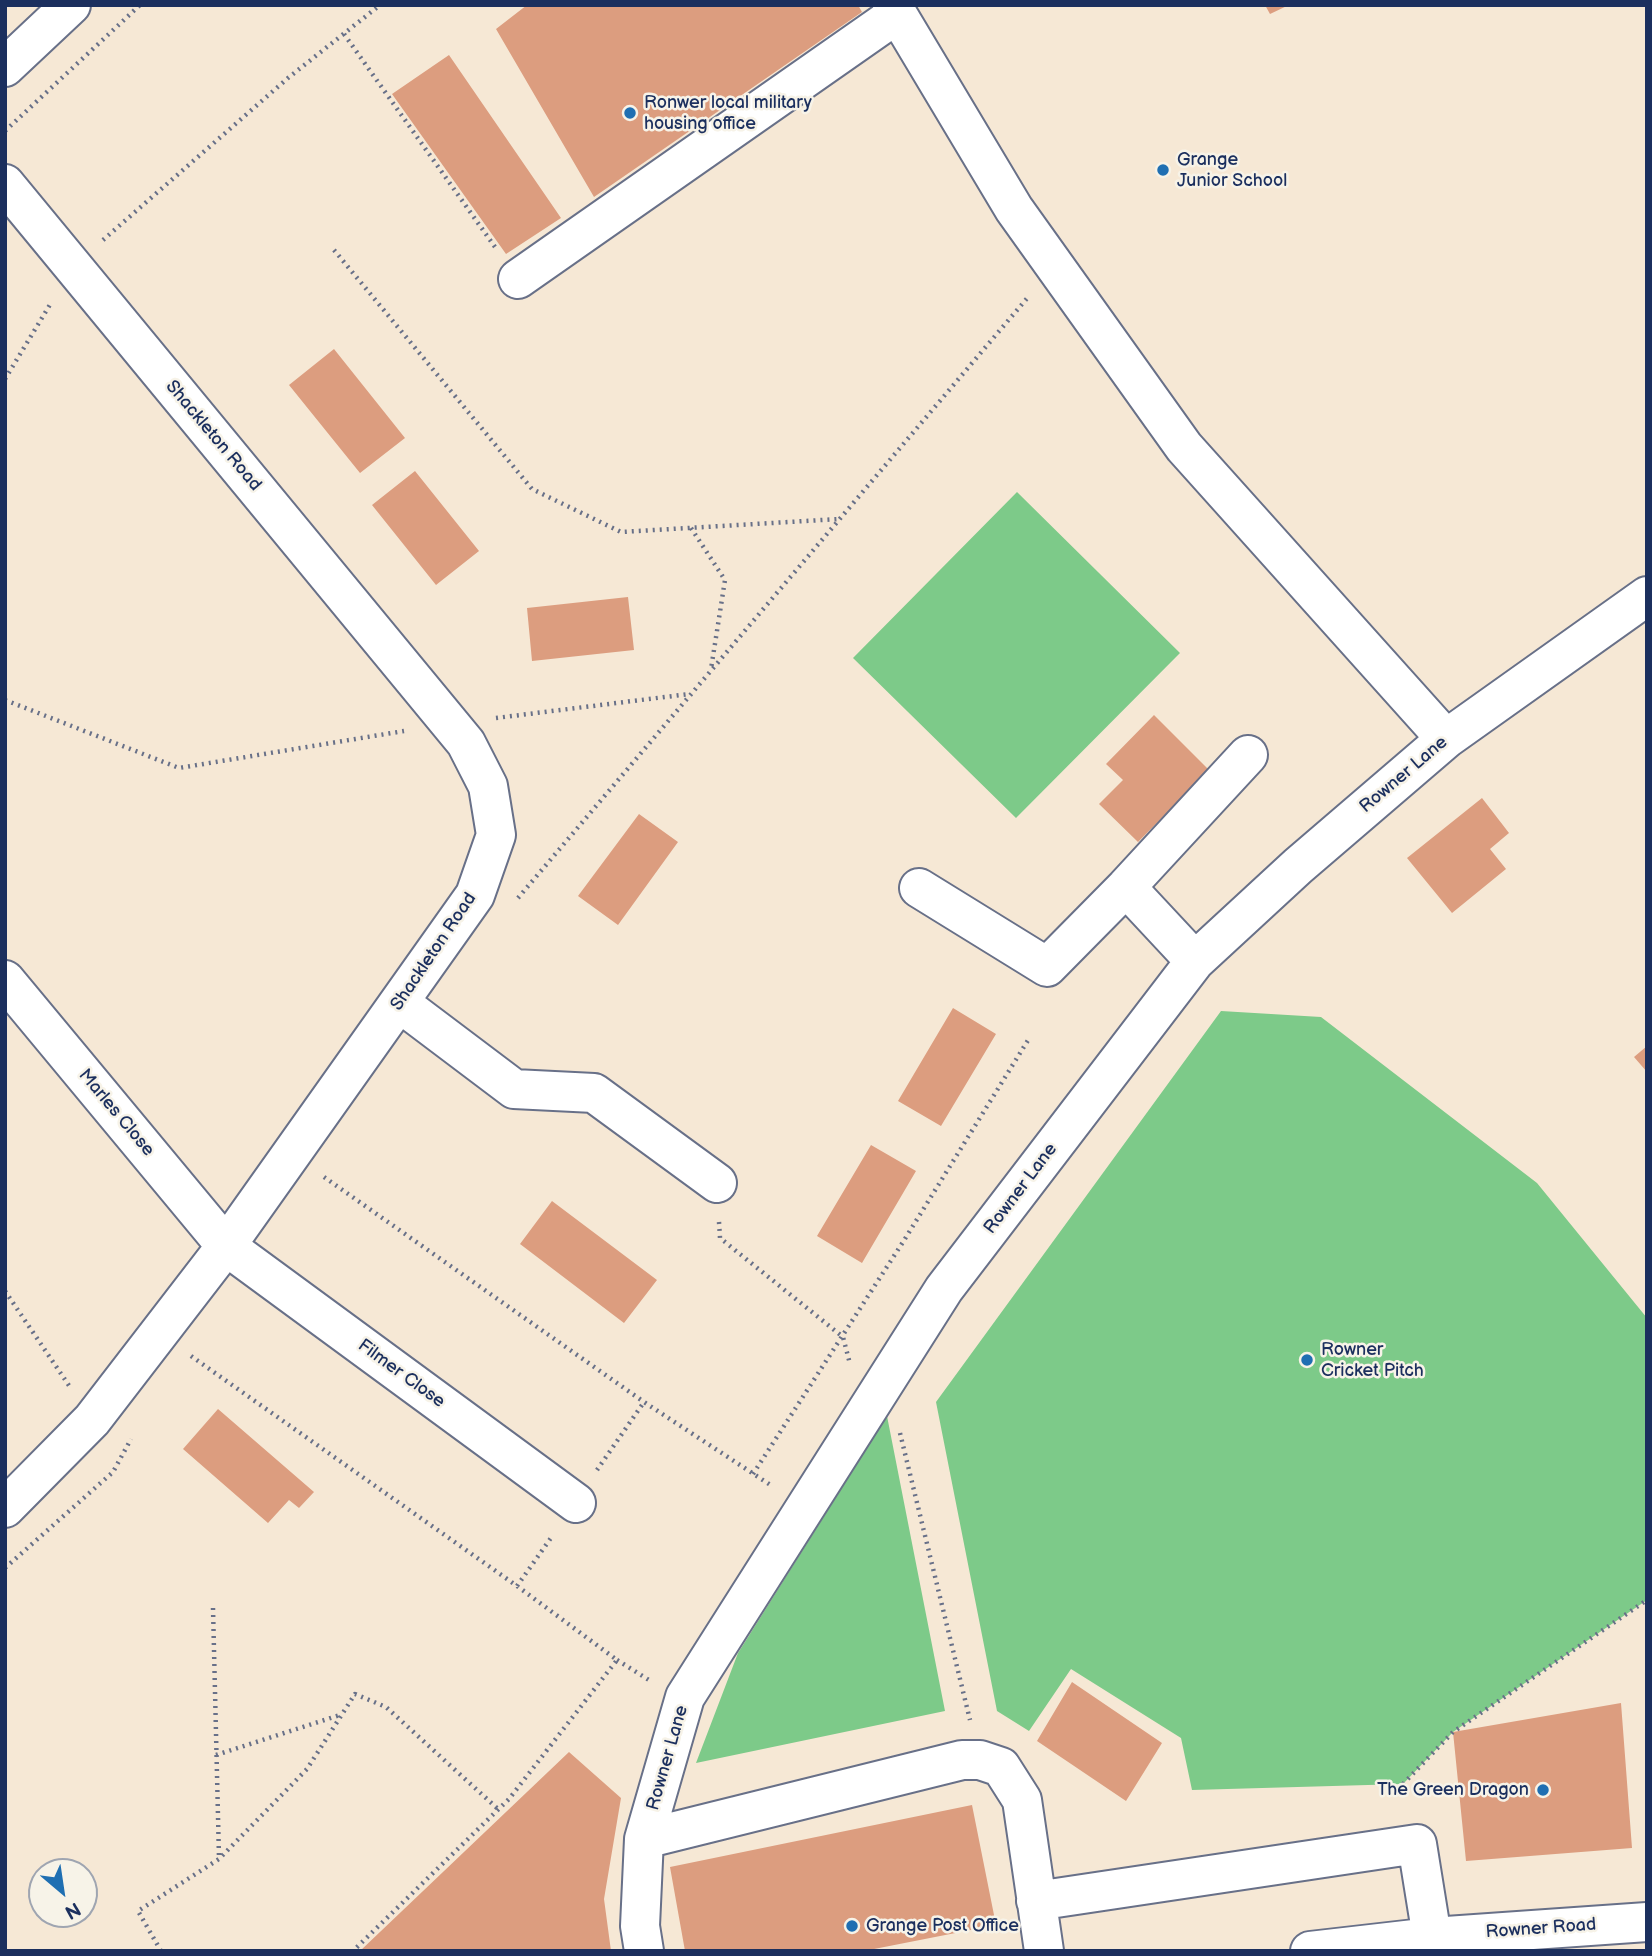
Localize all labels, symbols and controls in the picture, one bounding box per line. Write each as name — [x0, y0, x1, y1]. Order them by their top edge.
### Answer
place label: Ronwer local military housing office — [644, 92, 812, 134]
marker: Ronwer local military housing office — [622, 105, 638, 121]
place label: Grange Junior School — [1177, 149, 1287, 192]
marker: Grange Junior School — [1155, 162, 1171, 178]
street label: Shackleton Road — [160, 376, 266, 496]
street label: Rowner Lane — [1356, 732, 1452, 818]
street label: Shackleton Road — [387, 889, 481, 1015]
street label: Marles Close — [73, 1065, 159, 1161]
street label: Rowner Lane — [980, 1139, 1062, 1239]
street label: Filmer Close — [353, 1335, 449, 1413]
place label: Rowner Cricket Pitch — [1321, 1339, 1424, 1382]
marker: Rowner Cricket Pitch — [1299, 1352, 1315, 1368]
street label: Rowner Lane — [643, 1703, 693, 1813]
place label: The Green Dragon — [1377, 1779, 1529, 1801]
marker: The Green Dragon — [1535, 1782, 1551, 1798]
north arrow — [28, 1858, 98, 1928]
text: N — [61, 1897, 84, 1924]
street label: Rowner Road — [1485, 1914, 1597, 1944]
place label: Grange Post Office — [866, 1915, 1019, 1937]
marker: Grange Post Office — [844, 1918, 860, 1934]

